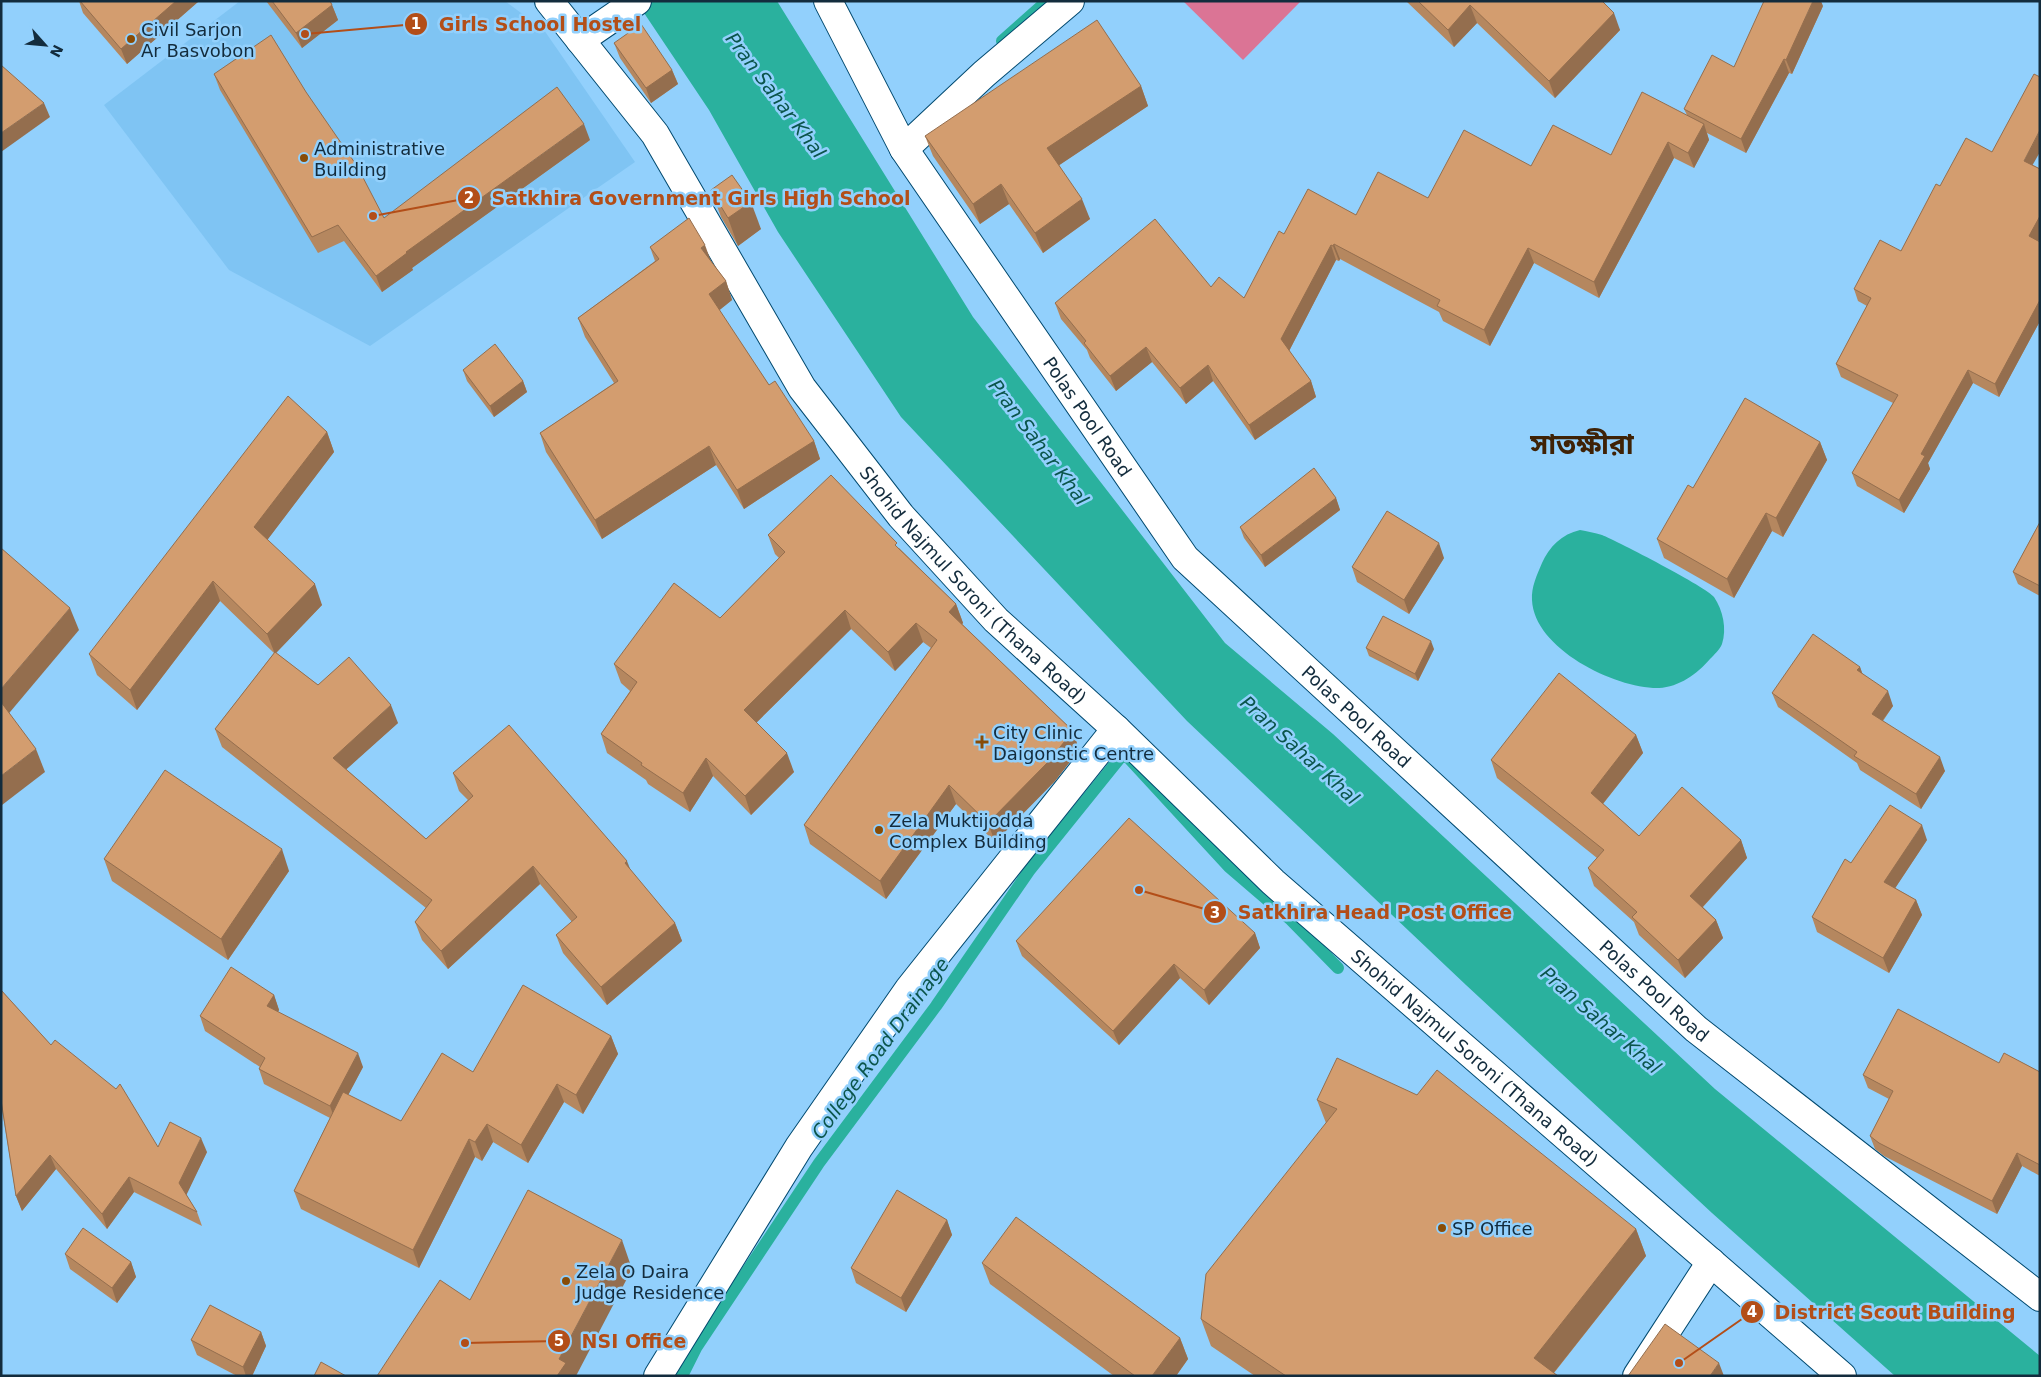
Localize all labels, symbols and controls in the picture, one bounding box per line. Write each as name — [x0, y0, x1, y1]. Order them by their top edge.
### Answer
callout: Girls School Hostel — [404, 7, 651, 41]
text: Girls School Hostel — [439, 13, 641, 35]
text: 1 — [411, 15, 421, 33]
place label: Civil Sarjon Ar Basvobon — [141, 19, 255, 61]
north arrow — [20, 20, 70, 70]
water label: Pran Sahar Khal — [722, 28, 831, 163]
marker: Civil Sarjon Ar Basvobon — [125, 33, 137, 45]
text: N — [47, 42, 66, 60]
place label: Administrative Building — [314, 138, 445, 180]
marker: Administrative Building — [298, 152, 310, 164]
callout: Satkhira Government Girls High School — [456, 181, 920, 215]
text: Satkhira Government Girls High School — [492, 187, 910, 209]
text: 2 — [464, 189, 474, 207]
street label: Polas Pool Road — [1039, 353, 1136, 480]
water label: Pran Sahar Khal — [985, 375, 1094, 510]
district label: সাতক্ষীরা — [1529, 428, 1635, 461]
street label: Shohid Najmul Soroni (Thana Road) — [856, 462, 1091, 708]
street label: Polas Pool Road — [1298, 661, 1415, 772]
water label: Pran Sahar Khal — [1236, 691, 1364, 809]
place label: City Clinic Daigonstic Centre — [993, 722, 1154, 764]
marker: City Clinic Daigonstic Centre — [975, 735, 989, 749]
place label: Zela Muktijodda Complex Building — [889, 810, 1047, 852]
marker: Zela Muktijodda Complex Building — [873, 824, 885, 836]
callout: Satkhira Head Post Office — [1202, 895, 1522, 929]
text: Satkhira Head Post Office — [1238, 901, 1512, 923]
text: 3 — [1210, 904, 1220, 922]
street label: Polas Pool Road — [1596, 935, 1713, 1046]
street label: Shohid Najmul Soroni (Thana Road) — [1347, 944, 1603, 1170]
water label: College Road Drainage — [807, 953, 953, 1143]
water label: Pran Sahar Khal — [1537, 962, 1666, 1079]
place label: SP Office — [1452, 1218, 1533, 1239]
marker: SP Office — [1436, 1222, 1448, 1234]
place label: Zela O Daira Judge Residence — [575, 1261, 724, 1303]
marker: Zela O Daira Judge Residence — [560, 1275, 572, 1287]
callout: District Scout Building — [1739, 1295, 2025, 1329]
text: District Scout Building — [1774, 1301, 2016, 1323]
text: 4 — [1747, 1303, 1757, 1321]
callout: NSI Office — [546, 1324, 696, 1358]
text: NSI Office — [582, 1330, 686, 1352]
text: 5 — [554, 1332, 564, 1350]

